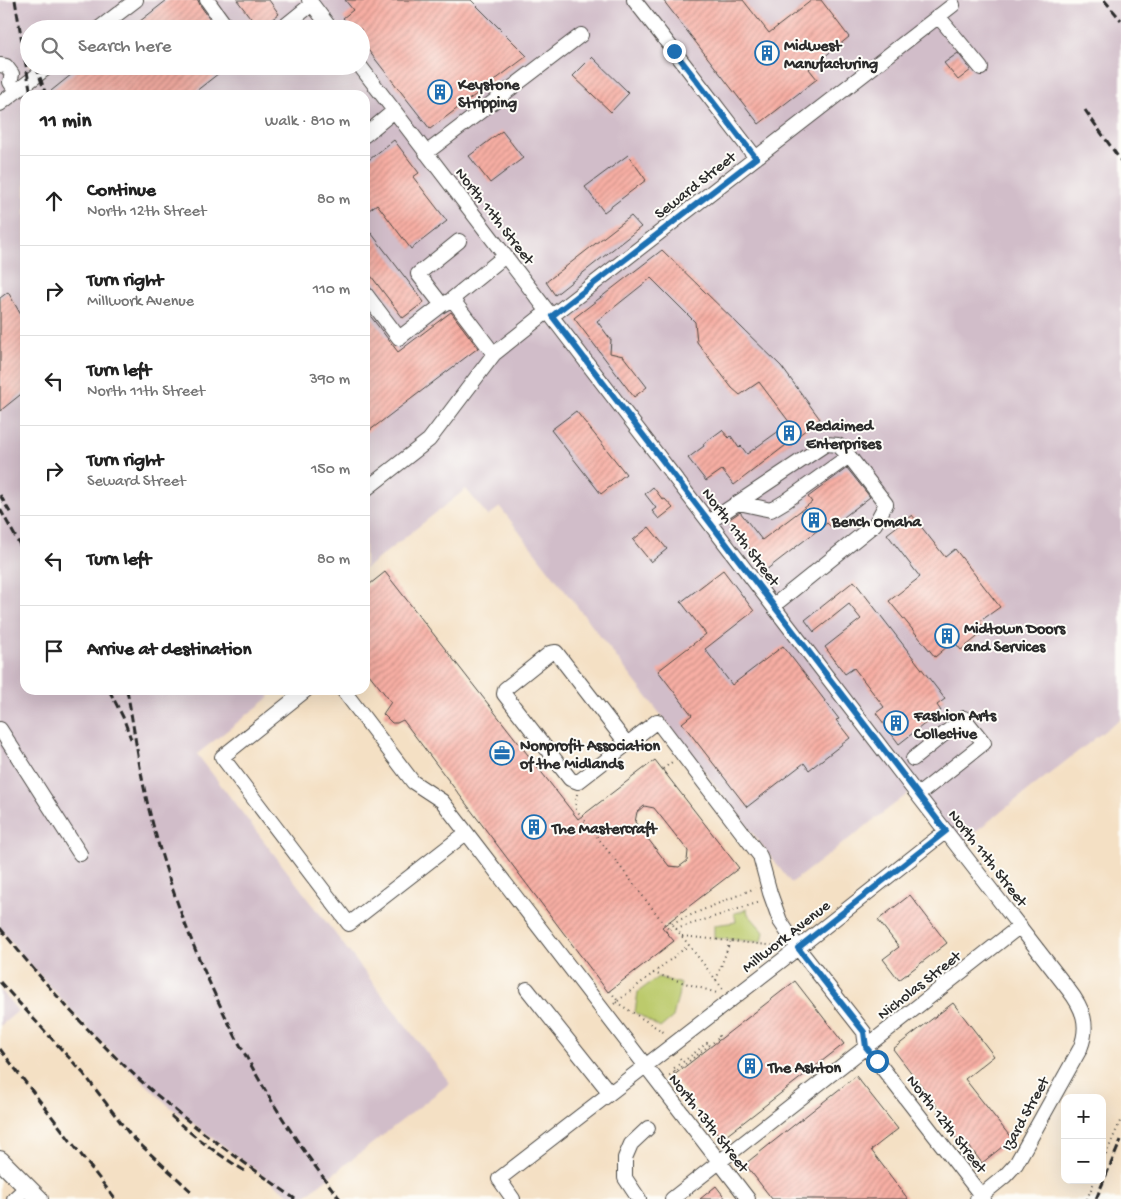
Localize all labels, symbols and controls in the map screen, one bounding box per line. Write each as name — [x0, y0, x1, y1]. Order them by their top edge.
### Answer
search box — [20, 20, 370, 75]
icon: search — [38, 34, 66, 62]
text: Search here — [78, 36, 172, 59]
place label: Midwest Manufacturing — [784, 38, 878, 75]
route end — [663, 40, 686, 63]
building icon: Midwest Manufacturing — [754, 40, 780, 66]
place label: Keystone Stripping — [457, 77, 520, 114]
building icon: Keystone Stripping — [427, 79, 453, 105]
text: 11 min — [40, 110, 91, 135]
text: Walk · 810 m — [265, 113, 350, 132]
street label: Seward Street — [652, 148, 742, 225]
street label: North 11th Street — [449, 165, 538, 271]
text: Continue — [87, 180, 156, 203]
icon: ahead — [40, 187, 68, 215]
text: 80 m — [317, 191, 350, 210]
text: North 12th Street — [87, 203, 206, 222]
text: Turn right — [87, 270, 163, 293]
icon: right — [40, 277, 68, 305]
text: 110 m — [313, 281, 350, 300]
text: Millwork Avenue — [87, 293, 194, 312]
text: Turn left — [87, 360, 151, 383]
icon: left — [40, 367, 68, 395]
text: 390 m — [309, 371, 350, 390]
text: North 11th Street — [87, 383, 205, 402]
place label: Reclaimed Enterprises — [805, 418, 882, 455]
building icon: Reclaimed Enterprises — [776, 420, 802, 446]
text: Turn right — [87, 450, 163, 473]
icon: right — [40, 457, 68, 485]
text: 150 m — [311, 461, 350, 480]
text: Seward Street — [87, 473, 185, 492]
street label: North 11th Street — [696, 485, 783, 592]
building icon: Bench Omaha — [801, 507, 827, 533]
place label: Bench Omaha — [831, 514, 922, 533]
icon: left — [40, 547, 68, 575]
text: Turn left — [87, 549, 151, 572]
text: 80 m — [317, 551, 350, 570]
place label: Midtown Doors and Services — [963, 621, 1066, 658]
building icon: Midtown Doors and Services — [934, 623, 960, 649]
icon: arrive — [40, 637, 68, 665]
text: Arrive at destination — [87, 639, 251, 662]
place label: Fashion Arts Collective — [913, 708, 997, 745]
building icon: Fashion Arts Collective — [883, 710, 909, 736]
place label: Nonprofit Association of the Midlands — [519, 737, 661, 775]
office icon: Nonprofit Association of the Midlands — [489, 740, 515, 766]
street label: North 11th Street — [942, 807, 1031, 913]
building icon: The Mastercraft — [521, 814, 547, 840]
place label: The Mastercraft — [550, 820, 658, 840]
street label: Millwork Avenue — [739, 897, 836, 978]
street label: Nicholas Street — [875, 947, 967, 1025]
route start — [866, 1050, 889, 1073]
building icon: The Ashton — [737, 1053, 763, 1079]
place label: The Ashton — [766, 1060, 842, 1079]
street label: North 13th Street — [663, 1071, 752, 1178]
street label: North 12th Street — [901, 1072, 990, 1179]
street label: Izard Street — [999, 1073, 1056, 1155]
map controls — [1061, 1094, 1106, 1184]
button: + — [1061, 1094, 1106, 1139]
button: − — [1061, 1139, 1106, 1184]

